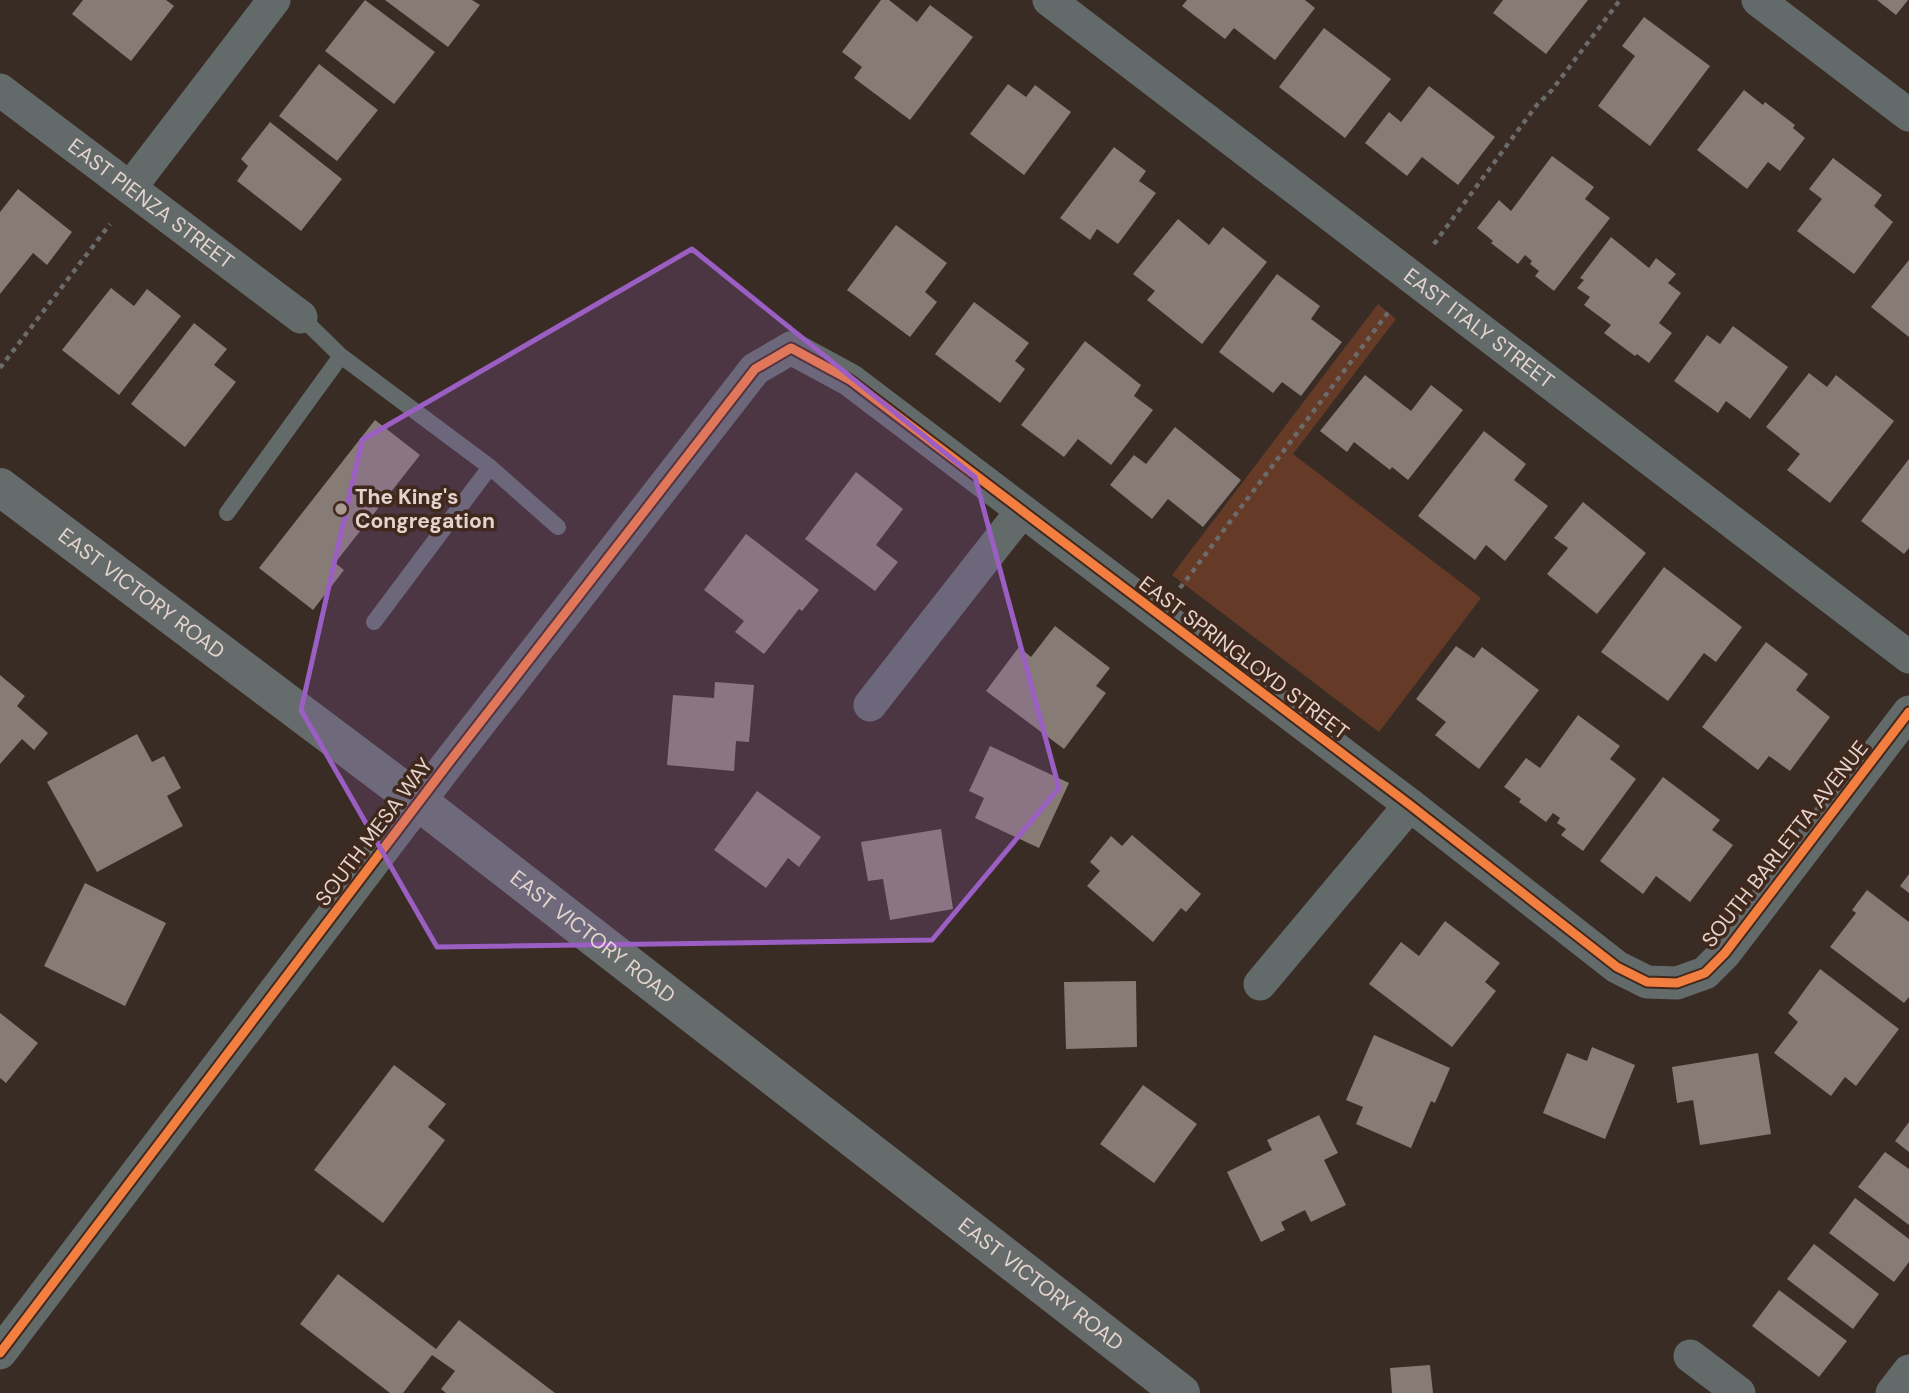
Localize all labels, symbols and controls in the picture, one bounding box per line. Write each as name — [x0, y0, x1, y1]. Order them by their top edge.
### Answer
street label: EAST PIENZA STREET — [62, 132, 240, 276]
street label: EAST ITALY STREET — [1398, 262, 1560, 395]
place label: The King's Congregation — [355, 483, 495, 535]
marker: The King's Congregation — [333, 501, 349, 517]
street label: EAST VICTORY ROAD — [52, 522, 231, 665]
street label: EAST SPRINGLOYD STREET — [1133, 570, 1355, 746]
street label: SOUTH BARLETTA AVENUE — [1695, 735, 1875, 953]
street label: SOUTH MESA WAY — [309, 752, 439, 912]
street label: EAST VICTORY ROAD — [504, 864, 681, 1010]
street label: EAST VICTORY ROAD — [952, 1211, 1129, 1357]

